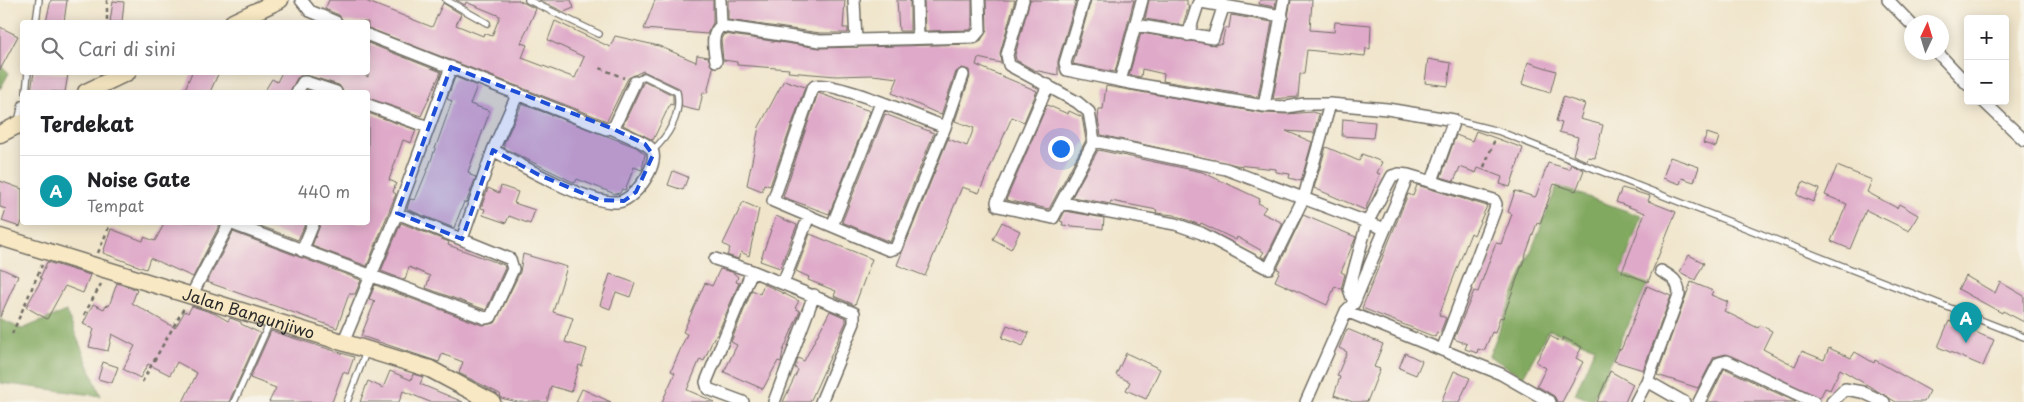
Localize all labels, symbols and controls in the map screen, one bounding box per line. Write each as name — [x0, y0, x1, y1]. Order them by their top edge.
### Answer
north arrow — [1904, 15, 1949, 60]
map controls — [1964, 15, 2009, 105]
button: + — [1964, 15, 2009, 60]
search box — [20, 20, 370, 75]
icon: search — [38, 34, 66, 62]
text: Cari di sini — [78, 34, 176, 62]
button: − — [1964, 60, 2009, 105]
text: Terdekat — [40, 107, 134, 139]
your location — [1048, 136, 1074, 162]
text: Noise Gate — [87, 165, 190, 193]
text: A — [50, 179, 62, 203]
text: 440 m — [298, 179, 350, 203]
text: Tempat — [87, 193, 144, 217]
street label: Jalan Bangunjiwo — [180, 281, 318, 344]
pin: A — [1950, 302, 1982, 343]

